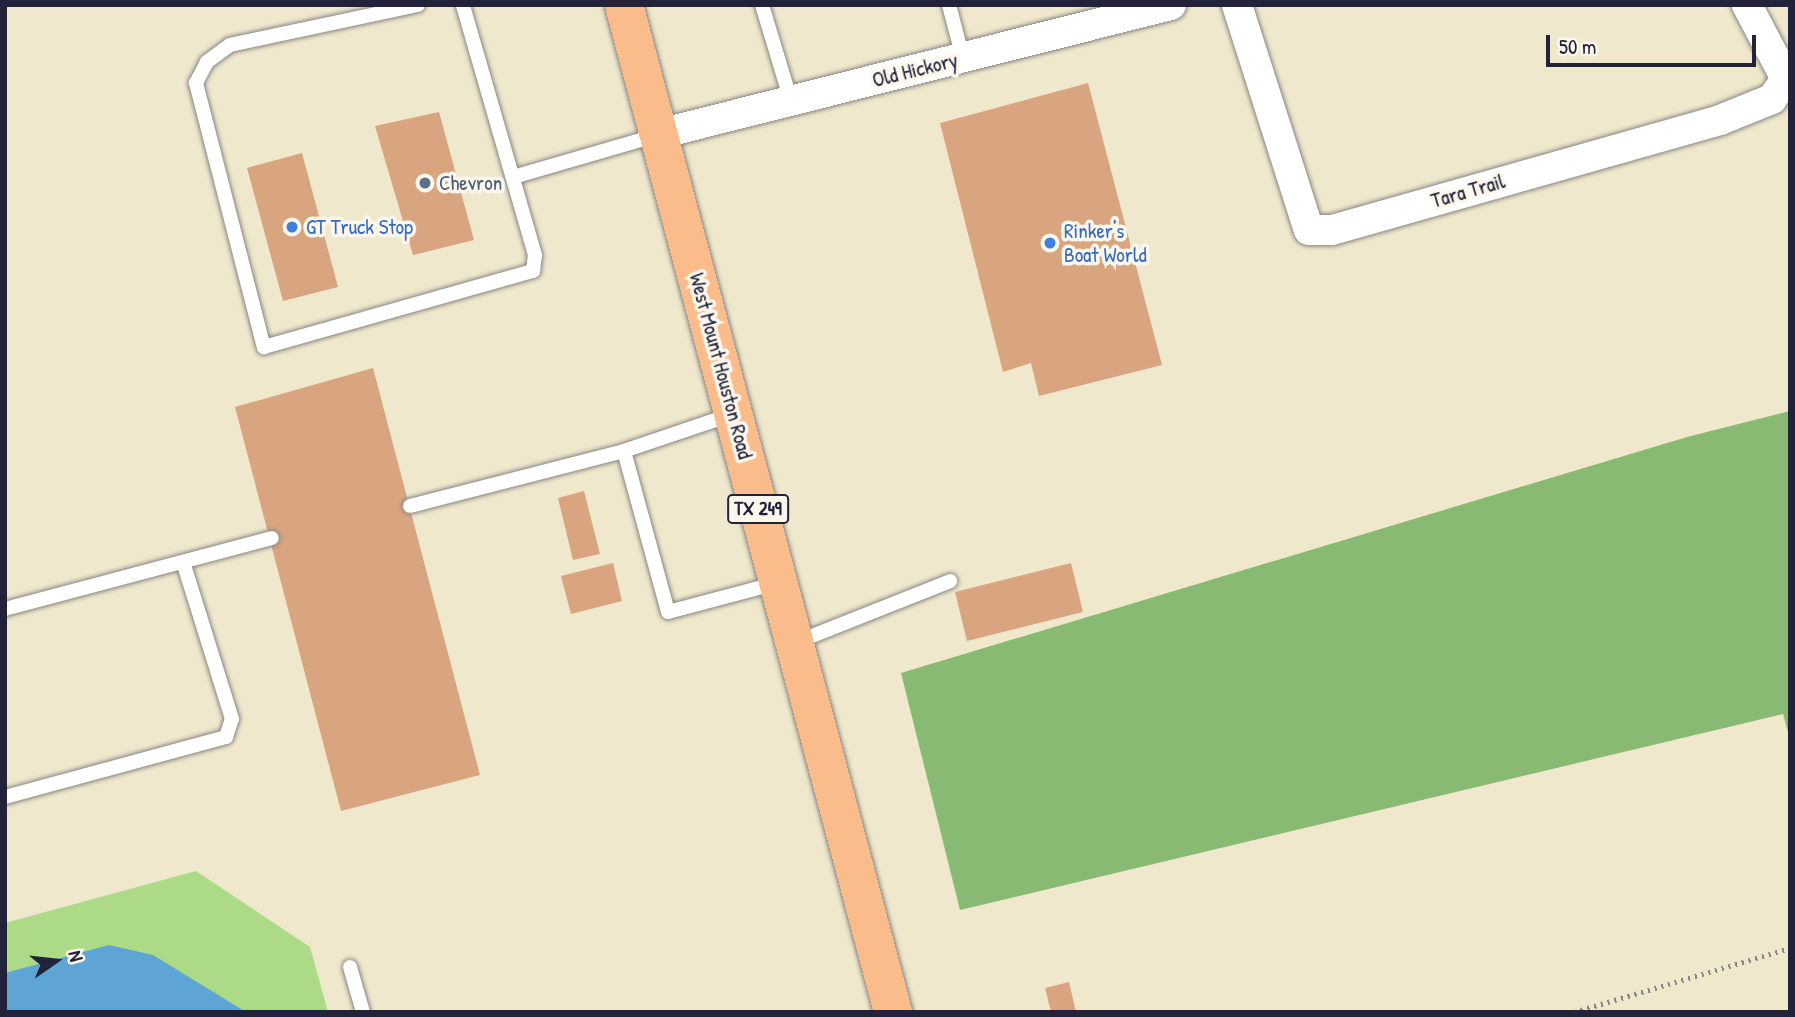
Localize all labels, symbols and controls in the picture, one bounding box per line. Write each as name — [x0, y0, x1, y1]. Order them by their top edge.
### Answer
scale bar — [1550, 21, 1760, 65]
text: 50 m — [1559, 32, 1596, 61]
street label: Old Hickory — [870, 47, 960, 93]
street label: Tara Trail — [1428, 168, 1508, 214]
place label: Chevron — [439, 170, 502, 196]
marker: Chevron — [417, 175, 433, 191]
place label: GT Truck Stop — [306, 214, 413, 240]
place label: Rinker's Boat World — [1064, 218, 1147, 268]
marker: GT Truck Stop — [284, 219, 300, 235]
marker: Rinker's Boat World — [1042, 235, 1058, 251]
street label: West Mount Houston Road — [684, 270, 758, 462]
road number: TX 249 — [726, 494, 790, 524]
north arrow — [21, 926, 91, 996]
text: N — [63, 948, 90, 964]

